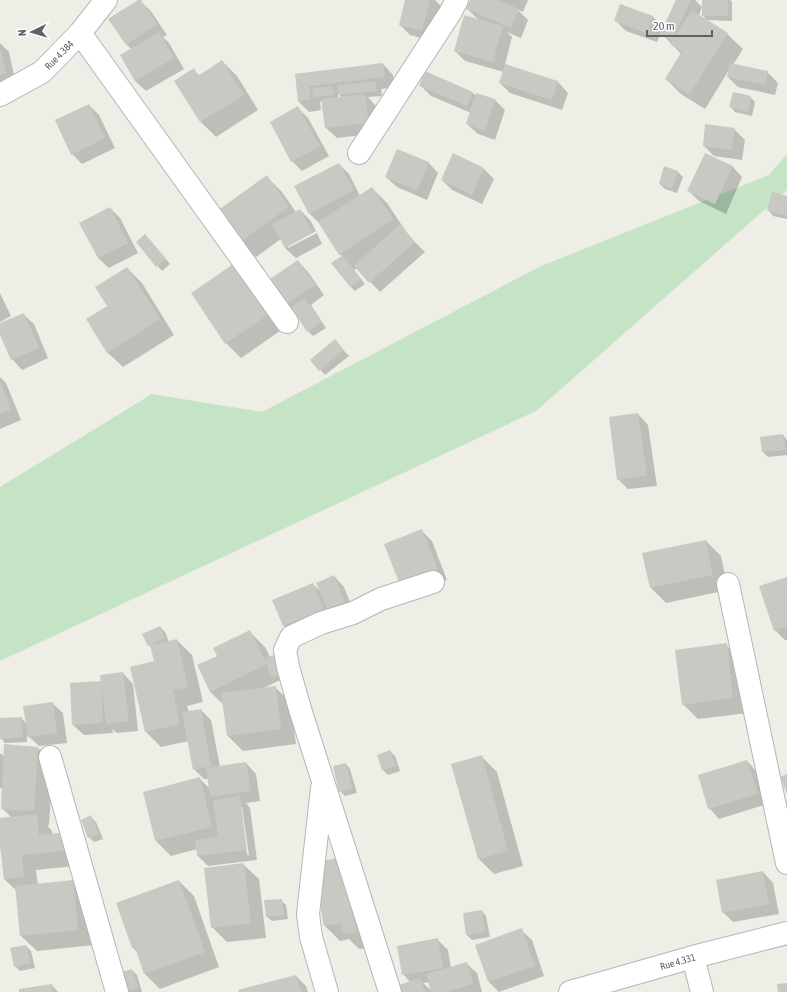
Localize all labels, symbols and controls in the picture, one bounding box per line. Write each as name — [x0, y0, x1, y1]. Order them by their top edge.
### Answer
north arrow — [12, 12, 52, 52]
scale bar — [647, 12, 712, 38]
text: 20 m — [653, 19, 675, 33]
text: N — [16, 29, 28, 37]
street label: Rue 4.384 — [43, 38, 76, 72]
street label: Rue 4.331 — [659, 951, 697, 972]

